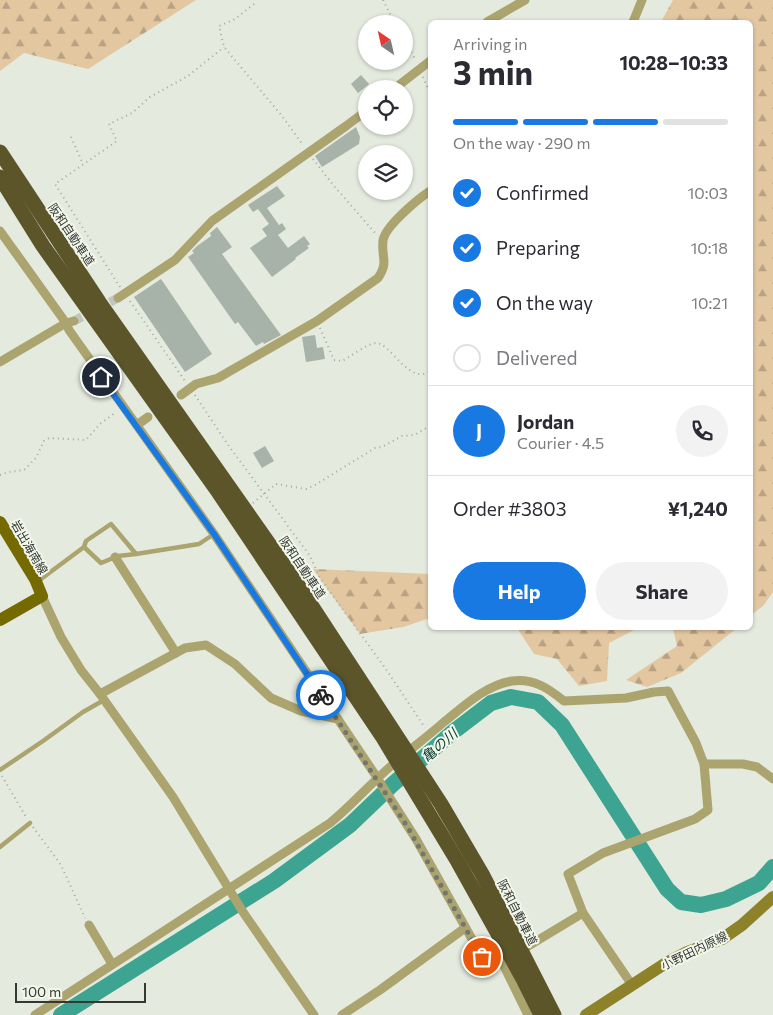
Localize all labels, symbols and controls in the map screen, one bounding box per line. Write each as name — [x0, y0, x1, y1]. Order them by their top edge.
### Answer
north arrow — [358, 15, 412, 70]
map controls — [358, 15, 413, 200]
text: Arriving in — [453, 34, 527, 53]
text: 10:28–10:33 — [619, 51, 728, 74]
text: 3 min — [453, 52, 533, 92]
button: locate — [358, 80, 413, 135]
text: On the way · 290 m — [453, 133, 591, 152]
button: layers — [358, 145, 413, 200]
icon: check — [453, 179, 481, 207]
text: Confirmed — [496, 181, 589, 204]
text: 10:03 — [687, 183, 728, 202]
street label: 阪和自動車道 — [46, 200, 98, 268]
icon: check — [453, 234, 481, 262]
text: Preparing — [496, 236, 580, 259]
text: 10:18 — [690, 238, 728, 257]
icon: check — [453, 289, 481, 317]
text: On the way — [496, 291, 593, 314]
text: 10:21 — [691, 293, 728, 312]
text: Delivered — [496, 346, 577, 369]
pin — [80, 356, 122, 398]
icon: home — [87, 363, 115, 391]
button: phone — [676, 405, 728, 457]
text: Jordan — [517, 410, 574, 433]
text: J — [476, 419, 482, 442]
text: Courier · 4.5 — [517, 433, 604, 452]
text: Order #3803 — [453, 497, 567, 520]
text: ¥1,240 — [668, 497, 728, 520]
street label: 岩出海南線 — [9, 518, 51, 576]
street label: 阪和自動車道 — [277, 533, 329, 601]
button: Help — [453, 562, 586, 620]
button: Share — [596, 562, 728, 620]
courier — [296, 670, 346, 720]
icon: bike — [307, 681, 335, 709]
water label: 亀の川 — [418, 723, 462, 765]
street label: 阪和自動車道 — [495, 877, 541, 947]
street label: 小野田内原線 — [659, 928, 729, 972]
pin — [461, 936, 503, 978]
icon: bag — [468, 943, 496, 971]
scale bar — [15, 980, 146, 1003]
text: 100 m — [22, 983, 61, 1000]

